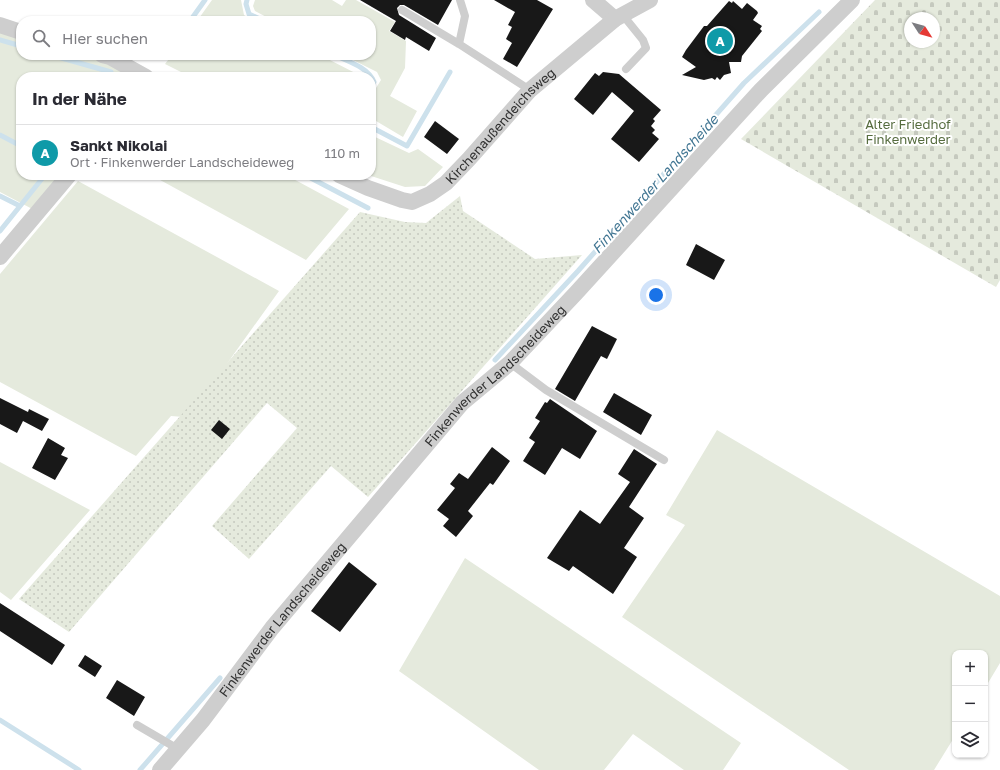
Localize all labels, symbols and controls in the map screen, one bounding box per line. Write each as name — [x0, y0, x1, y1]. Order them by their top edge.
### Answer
north arrow — [904, 12, 940, 48]
search box — [16, 16, 376, 60]
pin: A — [707, 26, 733, 56]
icon: search — [30, 27, 52, 49]
text: Hier suchen — [62, 29, 148, 47]
street label: Kirchenaußendeichsweg — [442, 65, 558, 187]
text: In der Nähe — [32, 88, 127, 109]
water label: Finkenwerder Landscheide — [588, 110, 722, 257]
park label: Alter Friedhof Finkenwerder — [865, 116, 951, 147]
text: Sankt Nikolai — [70, 136, 167, 154]
text: A — [40, 145, 50, 161]
text: 110 m — [325, 145, 360, 161]
text: Ort · Finkenwerder Landscheideweg — [70, 154, 294, 170]
your location — [646, 285, 666, 305]
street label: Finkenwerder Landscheideweg — [421, 301, 569, 450]
street label: Finkenwerder Landscheideweg — [215, 539, 349, 700]
map controls — [952, 650, 988, 758]
button: + — [952, 650, 988, 686]
button: − — [952, 686, 988, 722]
button: layers — [952, 722, 988, 758]

